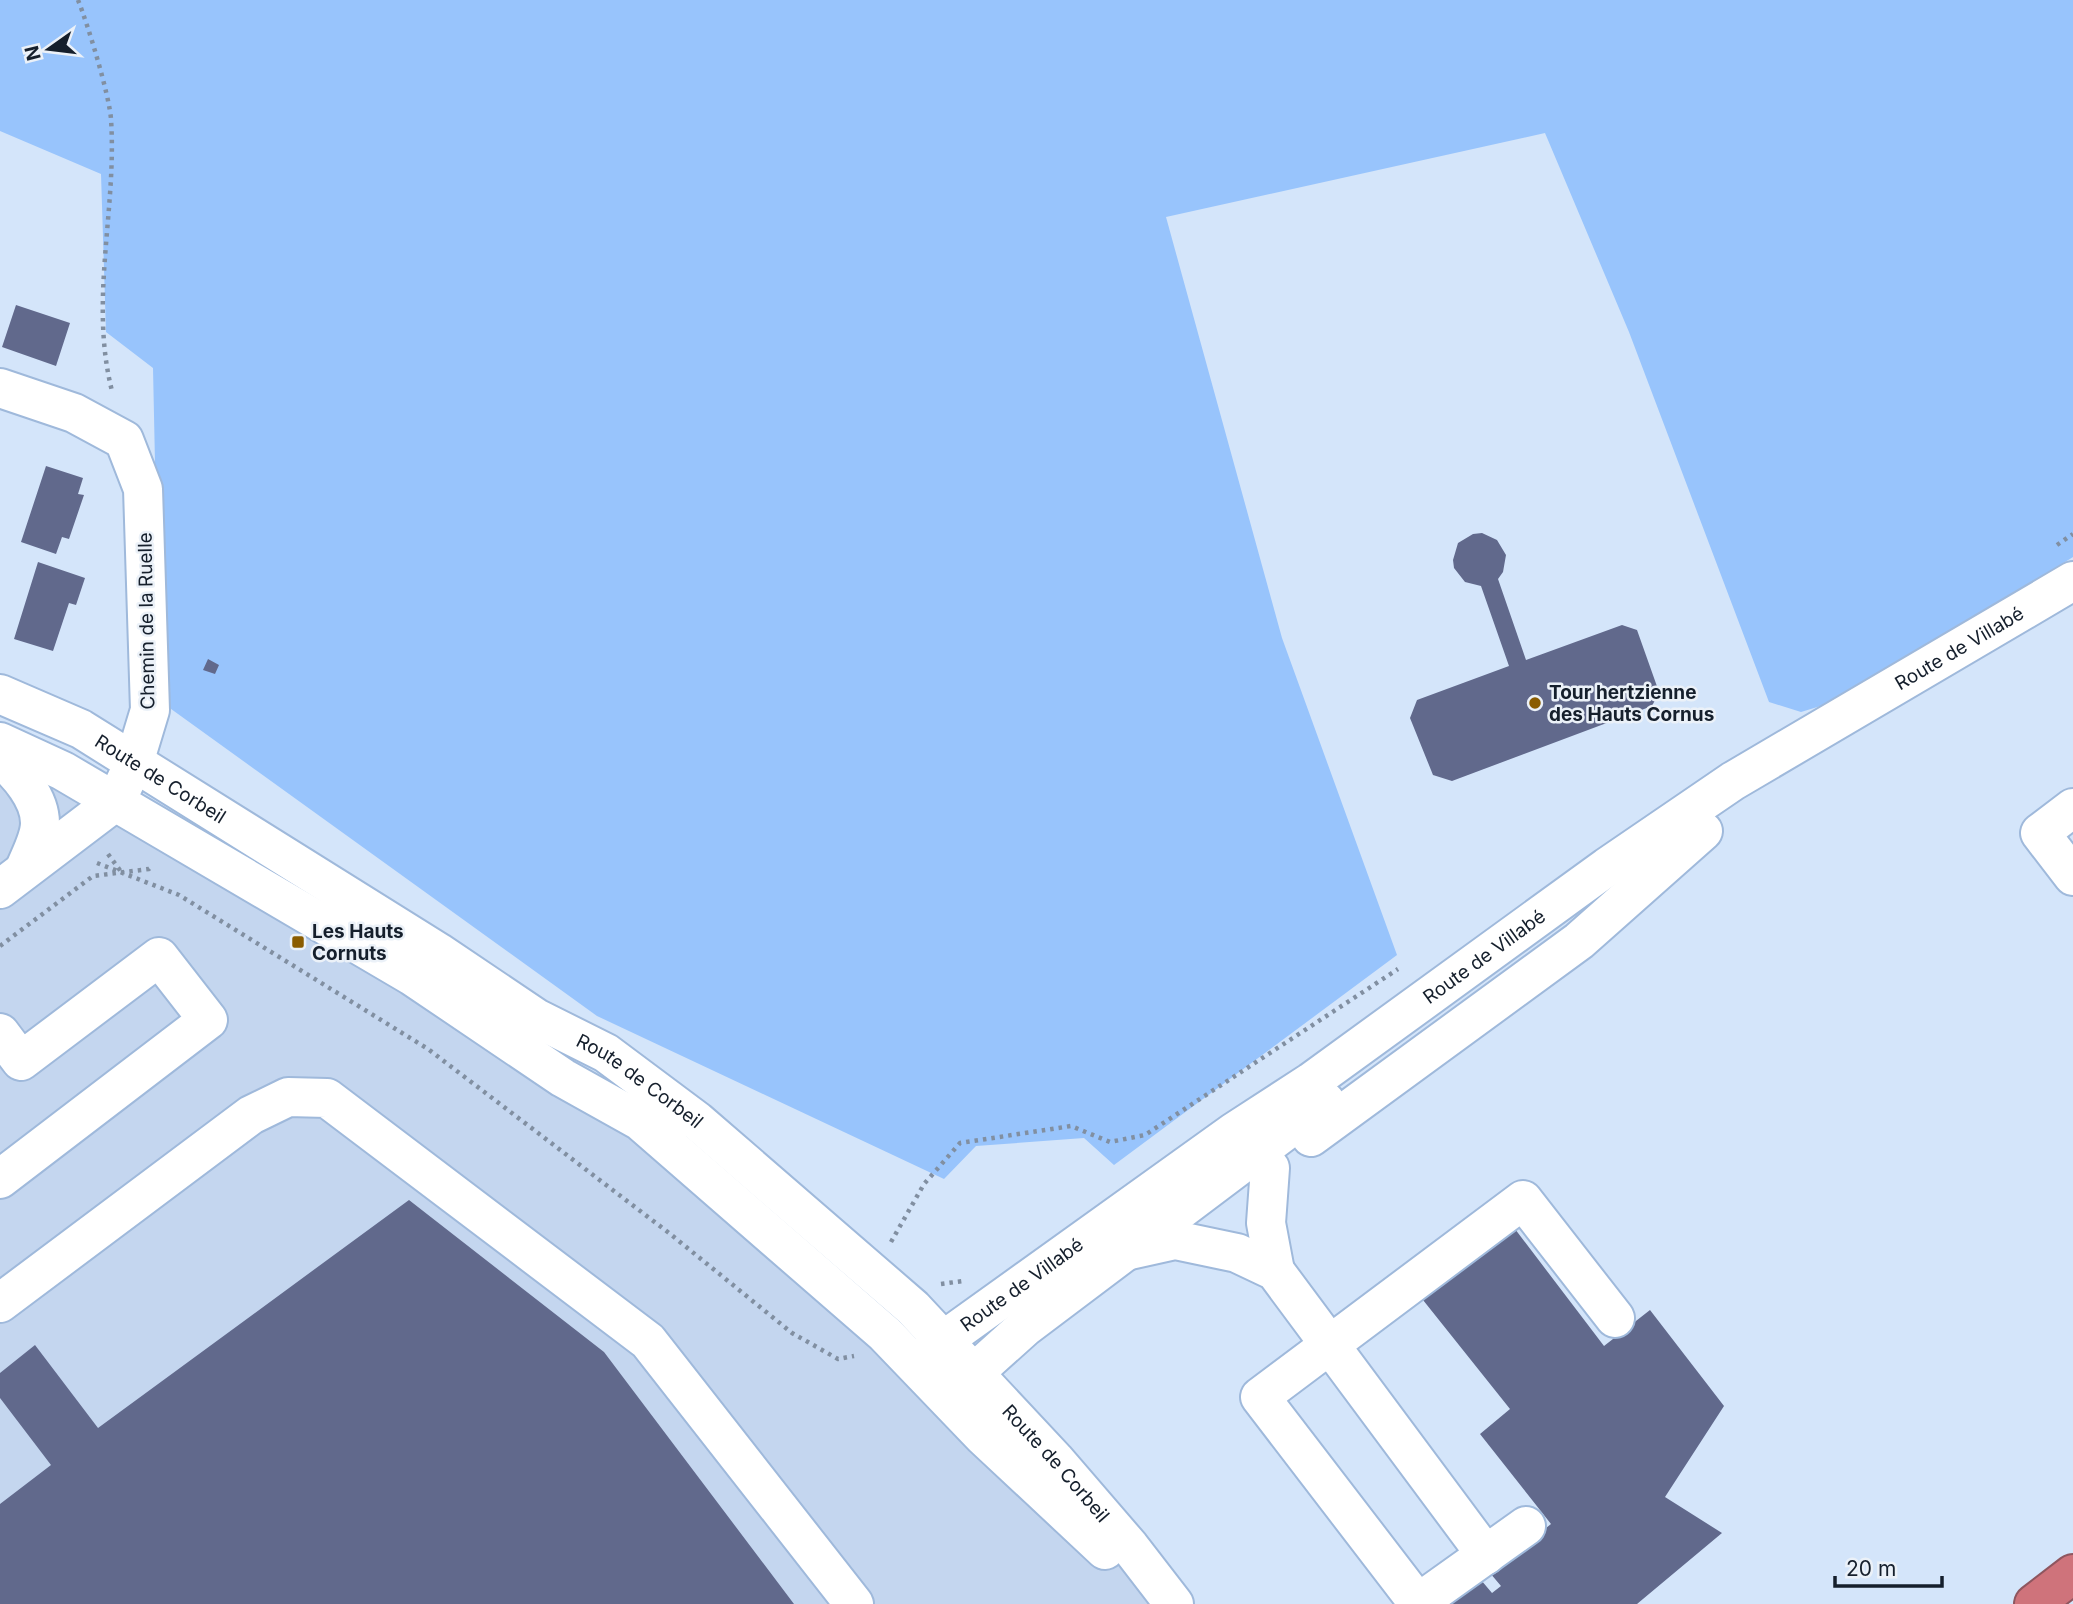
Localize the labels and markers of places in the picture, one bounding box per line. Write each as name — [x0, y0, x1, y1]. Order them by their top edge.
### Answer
place label: Tour hertzienne des Hauts Cornus — [1549, 681, 1714, 726]
marker: Tour hertzienne des Hauts Cornus — [1527, 695, 1543, 711]
place label: Les Hauts Cornuts — [312, 920, 404, 965]
marker: Les Hauts Cornuts — [290, 934, 306, 950]

